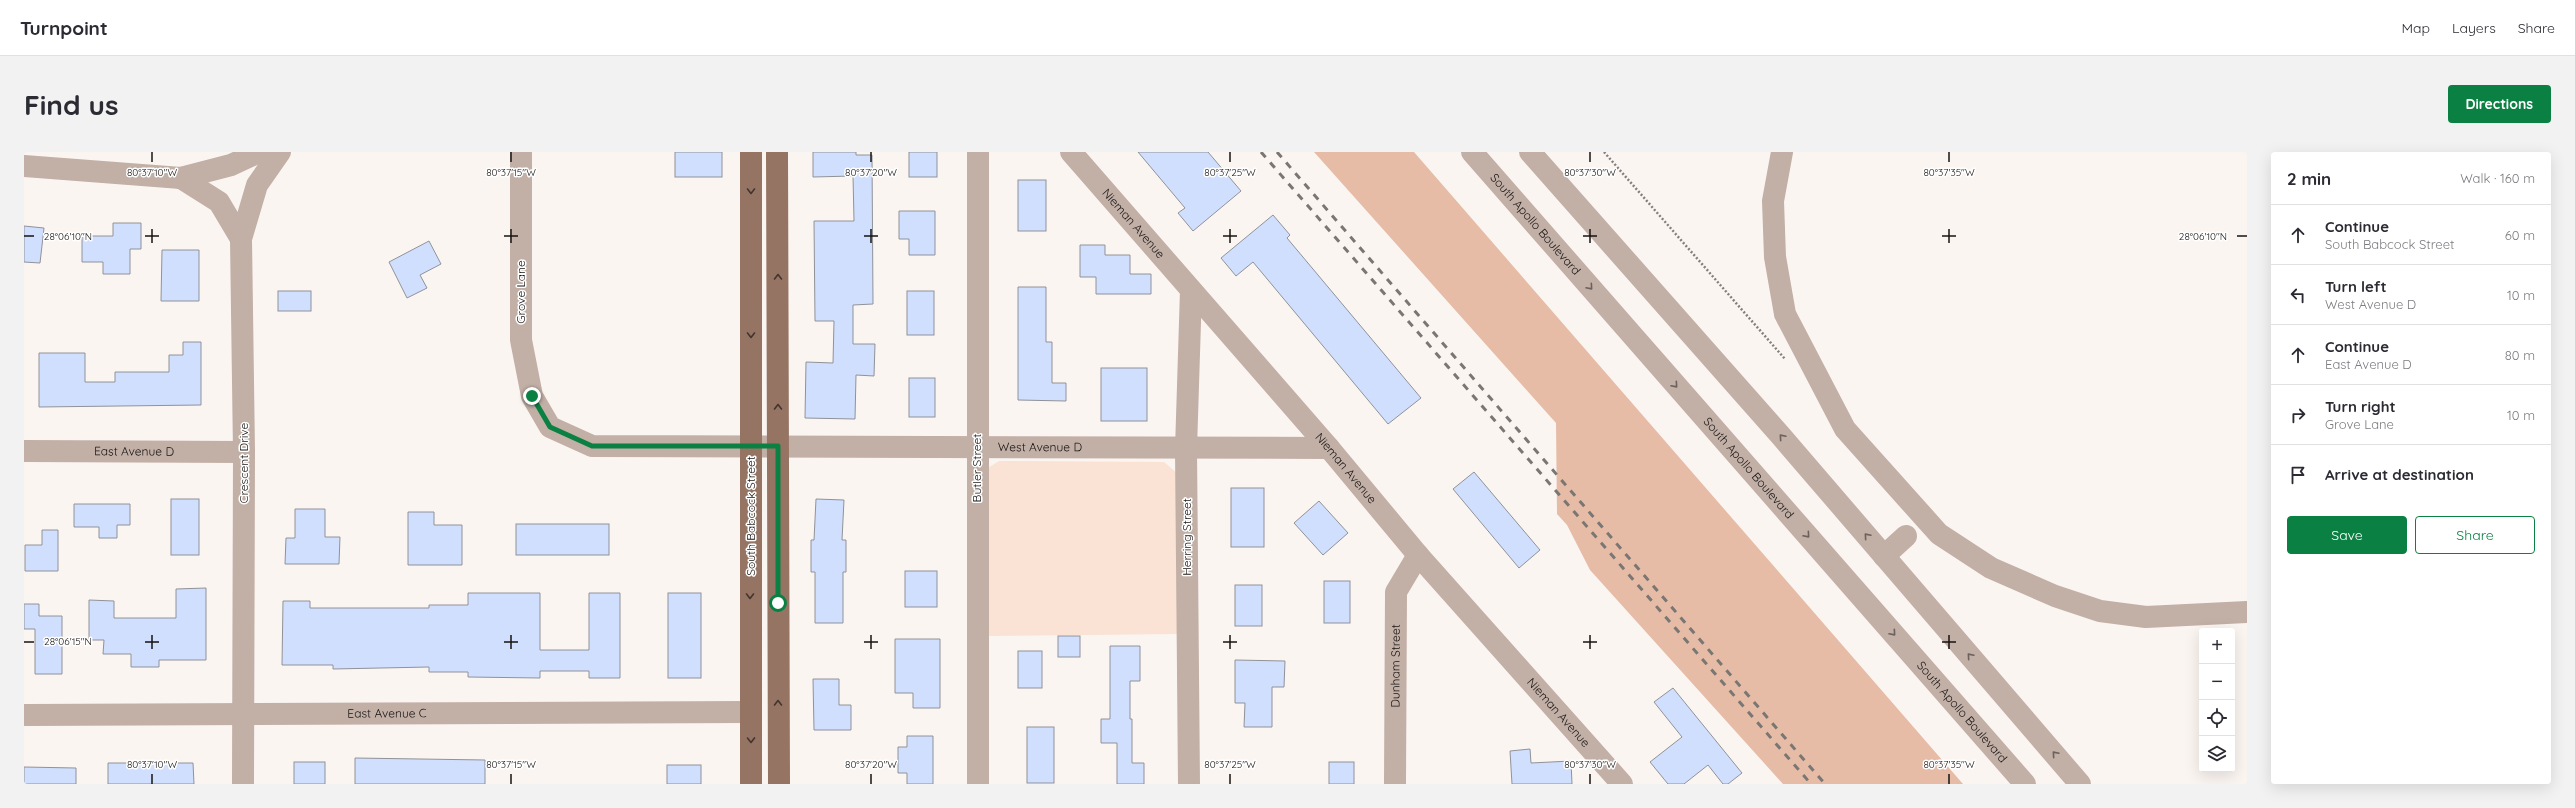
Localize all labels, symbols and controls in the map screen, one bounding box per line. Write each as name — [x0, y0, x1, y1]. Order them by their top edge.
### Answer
text: Turnpoint — [20, 16, 108, 40]
text: Map — [2401, 19, 2430, 37]
text: Layers — [2452, 19, 2496, 37]
text: Share — [2518, 19, 2555, 37]
button: Directions — [2448, 85, 2551, 123]
text: Find us — [24, 87, 118, 122]
text: 80°37'10"W — [127, 166, 177, 179]
text: 80°37'15"W — [486, 166, 536, 179]
text: 80°37'20"W — [845, 166, 897, 179]
text: 80°37'25"W — [1204, 166, 1256, 179]
text: 80°37'30"W — [1564, 166, 1616, 179]
text: 80°37'35"W — [1923, 166, 1975, 179]
text: 2 min — [2287, 168, 2331, 189]
street label: South Apollo Boulevard — [1487, 170, 1584, 278]
text: Walk · 160 m — [2460, 170, 2535, 186]
street label: Nieman Avenue — [1099, 185, 1168, 261]
one-way arrow — [747, 188, 755, 194]
text: Continue — [2325, 217, 2389, 236]
icon: ahead — [2287, 224, 2309, 246]
text: 60 m — [2505, 227, 2535, 243]
text: 28°06'10"N — [44, 230, 92, 243]
text: 28°06'10"N — [2179, 230, 2227, 243]
text: South Babcock Street — [2325, 236, 2454, 252]
street label: Grove Lane — [513, 260, 528, 324]
one-way arrow — [774, 274, 782, 280]
text: Turn left — [2325, 277, 2387, 296]
one-way arrow — [1585, 282, 1592, 289]
icon: left — [2287, 284, 2309, 306]
text: 10 m — [2507, 287, 2535, 303]
text: West Avenue D — [2325, 296, 2416, 312]
one-way arrow — [747, 332, 755, 338]
text: Continue — [2325, 337, 2389, 356]
icon: ahead — [2287, 344, 2309, 366]
text: 80 m — [2505, 347, 2535, 363]
text: East Avenue D — [2325, 356, 2412, 372]
one-way arrow — [1671, 380, 1678, 387]
route end — [523, 387, 541, 405]
text: Turn right — [2325, 397, 2396, 416]
one-way arrow — [774, 404, 782, 410]
icon: right — [2287, 404, 2309, 426]
text: 10 m — [2507, 407, 2535, 423]
street label: South Apollo Boulevard — [1701, 414, 1797, 522]
text: Grove Lane — [2325, 416, 2394, 432]
street label: Crescent Drive — [236, 422, 251, 503]
street label: Nieman Avenue — [1312, 430, 1380, 507]
street label: Butler Street — [969, 434, 984, 502]
one-way arrow — [1780, 435, 1787, 442]
street label: West Avenue D — [998, 439, 1082, 454]
street label: East Avenue D — [94, 443, 174, 459]
street label: South Babcock Street — [743, 456, 758, 576]
icon: arrive — [2287, 464, 2309, 486]
text: Arrive at destination — [2325, 465, 2474, 484]
street label: Herring Street — [1179, 498, 1194, 576]
button: Save — [2287, 516, 2407, 554]
button: Share — [2415, 516, 2535, 554]
one-way arrow — [1802, 530, 1810, 538]
one-way arrow — [1864, 533, 1871, 541]
one-way arrow — [746, 593, 754, 599]
route start — [769, 594, 787, 612]
street label: Dunham Street — [1387, 624, 1403, 708]
one-way arrow — [1888, 628, 1895, 636]
map controls — [2199, 628, 2235, 772]
button: + — [2199, 628, 2235, 664]
text: 28°06'15"N — [44, 635, 92, 648]
one-way arrow — [1967, 653, 1975, 661]
street label: South Apollo Boulevard — [1914, 658, 2011, 765]
button: − — [2199, 664, 2235, 700]
street label: Nieman Avenue — [1524, 675, 1594, 750]
one-way arrow — [774, 700, 782, 706]
button: locate — [2199, 700, 2235, 736]
street label: East Avenue C — [347, 705, 427, 721]
button: layers — [2199, 736, 2235, 772]
one-way arrow — [746, 737, 755, 743]
one-way arrow — [2052, 752, 2059, 759]
text: 80°37'10"W — [127, 758, 177, 771]
text: 80°37'15"W — [486, 758, 536, 771]
text: 80°37'20"W — [845, 758, 897, 771]
text: 80°37'25"W — [1204, 758, 1256, 771]
text: 80°37'30"W — [1564, 758, 1616, 771]
text: 80°37'35"W — [1923, 758, 1975, 771]

